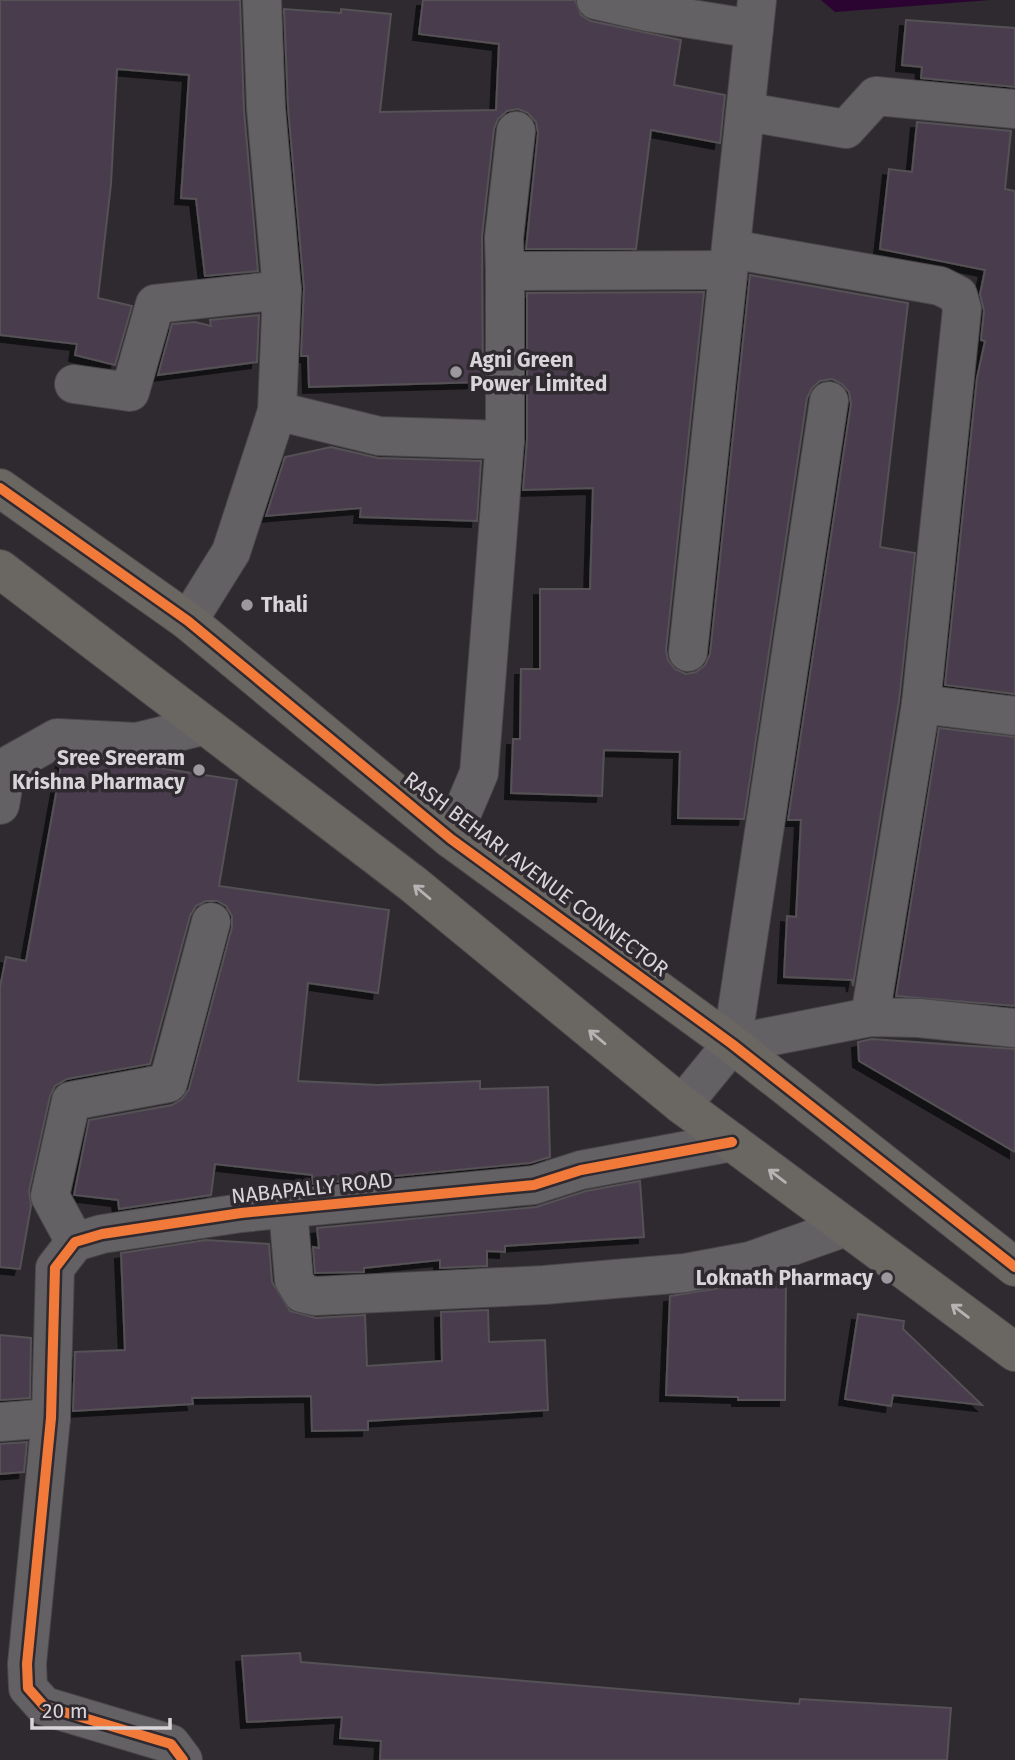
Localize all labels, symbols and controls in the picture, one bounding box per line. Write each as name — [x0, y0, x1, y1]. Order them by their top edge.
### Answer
place label: Agni Green Power Limited — [469, 347, 607, 397]
marker: Agni Green Power Limited — [448, 364, 464, 380]
place label: Thali — [261, 592, 308, 618]
marker: Thali — [239, 597, 255, 613]
place label: Sree Sreeram Krishna Pharmacy — [12, 745, 185, 795]
marker: Sree Sreeram Krishna Pharmacy — [191, 762, 207, 778]
street label: RASH BEHARI AVENUE CONNECTOR — [398, 766, 674, 982]
one-way arrow — [413, 884, 431, 900]
one-way arrow — [589, 1029, 607, 1045]
street label: NABAPALLY ROAD — [230, 1167, 394, 1209]
one-way arrow — [768, 1168, 787, 1183]
place label: Loknath Pharmacy — [696, 1265, 873, 1291]
marker: Loknath Pharmacy — [879, 1270, 895, 1286]
one-way arrow — [951, 1304, 970, 1318]
scale bar — [32, 1686, 170, 1730]
text: 20 m — [42, 1698, 88, 1724]

